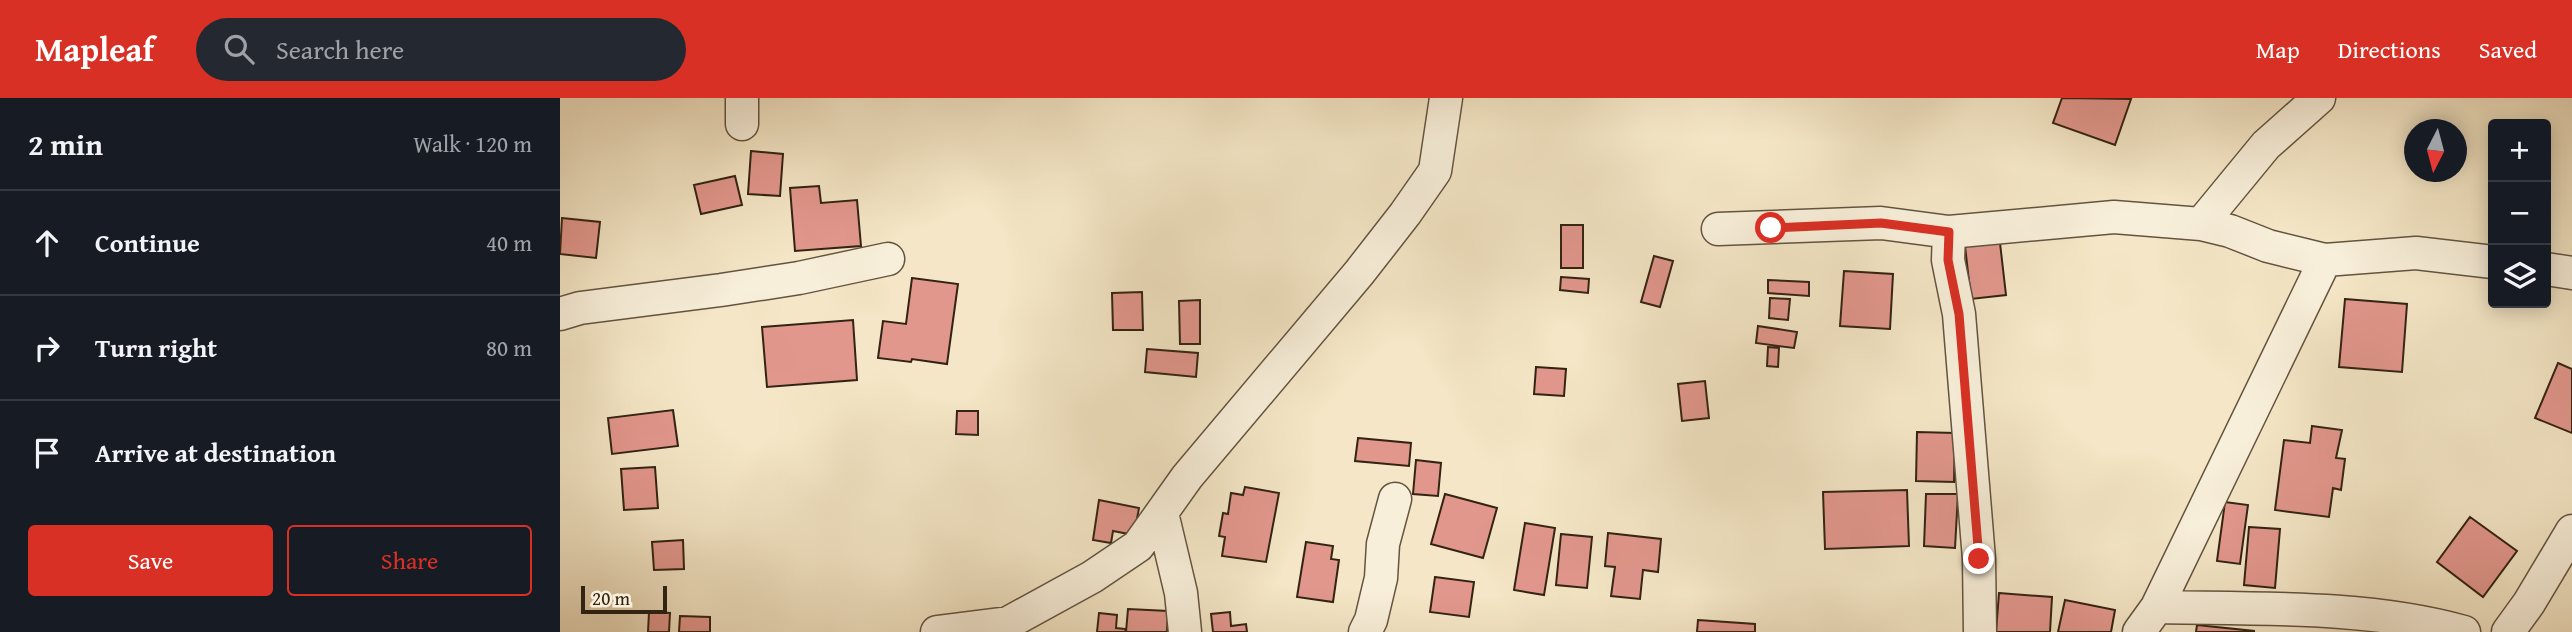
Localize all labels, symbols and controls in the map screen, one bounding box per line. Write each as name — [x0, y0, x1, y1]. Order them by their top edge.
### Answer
search box — [196, 18, 686, 81]
text: Mapleaf — [35, 25, 154, 73]
icon: search — [220, 30, 258, 68]
text: Search here — [276, 30, 404, 69]
text: Map — [2256, 32, 2300, 67]
text: Directions — [2338, 32, 2441, 67]
text: Saved — [2479, 32, 2537, 67]
north arrow — [2404, 119, 2467, 182]
map controls — [2488, 119, 2551, 308]
button: + — [2488, 119, 2551, 182]
text: 2 min — [28, 122, 103, 166]
text: Walk · 120 m — [413, 127, 532, 160]
button: − — [2488, 182, 2551, 245]
route start — [1755, 212, 1786, 243]
text: Continue — [95, 223, 200, 262]
icon: ahead — [28, 224, 66, 262]
text: 40 m — [486, 226, 532, 259]
button: layers — [2488, 245, 2551, 308]
text: Turn right — [95, 328, 217, 367]
icon: right — [28, 329, 66, 367]
text: 80 m — [486, 331, 532, 364]
text: Arrive at destination — [95, 433, 336, 472]
icon: arrive — [28, 434, 66, 472]
button: Save — [28, 525, 273, 596]
button: Share — [287, 525, 532, 596]
route end — [1963, 543, 1994, 574]
scale bar — [581, 583, 667, 615]
text: 20 m — [592, 584, 630, 612]

